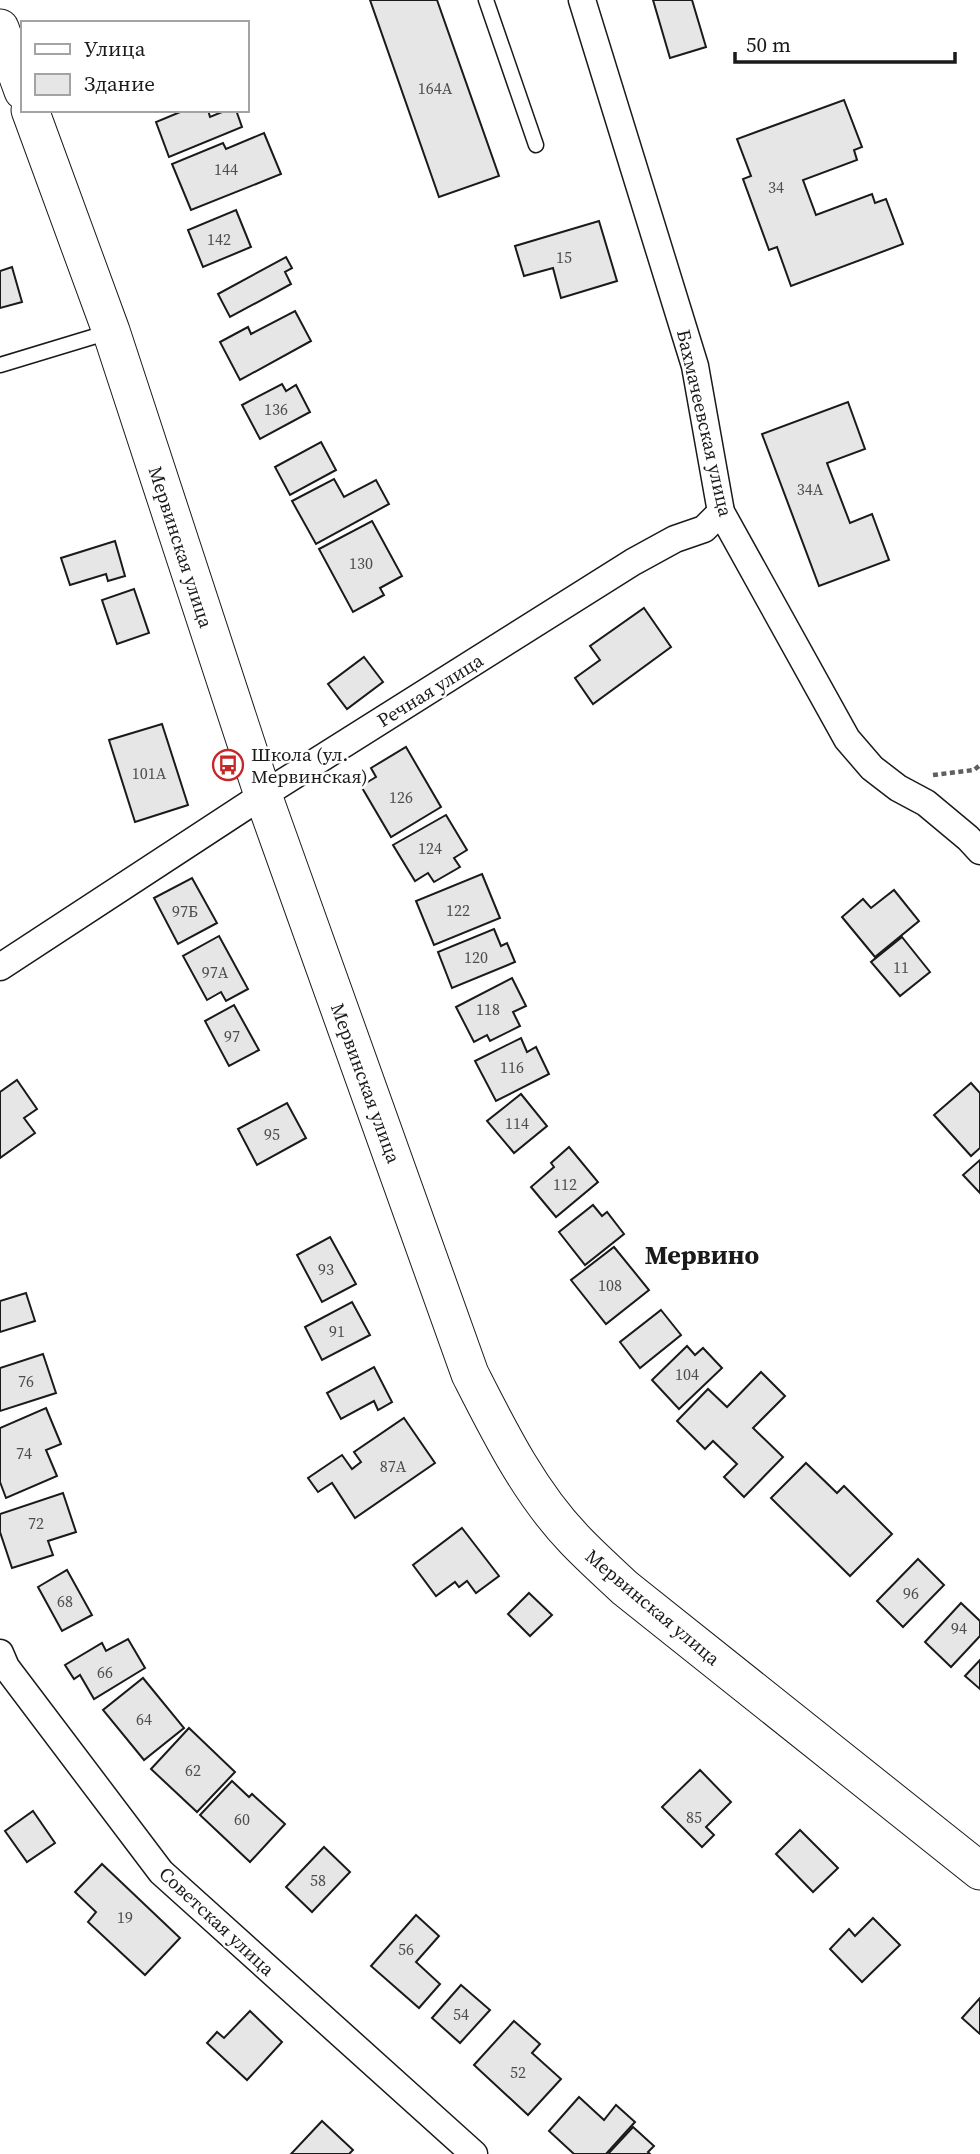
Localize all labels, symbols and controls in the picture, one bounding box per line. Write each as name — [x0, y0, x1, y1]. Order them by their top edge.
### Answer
legend — [21, 21, 248, 112]
scale bar — [735, 21, 956, 65]
text: 50 m — [746, 30, 791, 59]
text: Улица — [84, 34, 146, 63]
text: Здание — [84, 69, 155, 98]
house number: 164А — [418, 77, 453, 99]
house number: 144 — [214, 158, 238, 180]
house number: 34 — [768, 176, 784, 198]
house number: 142 — [207, 228, 231, 250]
house number: 15 — [556, 246, 572, 268]
street label: Бахмачеевская улица — [671, 327, 739, 519]
house number: 136 — [264, 398, 288, 420]
street label: Мервинская улица — [143, 463, 219, 631]
house number: 34А — [797, 478, 824, 500]
house number: 130 — [349, 552, 373, 574]
street label: Речная улица — [372, 647, 488, 733]
place label: Школа (ул. Мервинская) — [251, 741, 368, 789]
bus stop icon: Школа (ул. Мервинская) — [211, 748, 245, 782]
house number: 101А — [132, 762, 167, 784]
house number: 126 — [389, 786, 413, 808]
house number: 124 — [418, 837, 442, 859]
house number: 122 — [446, 899, 470, 921]
house number: 97Б — [172, 900, 198, 922]
house number: 120 — [464, 946, 488, 968]
house number: 11 — [893, 956, 909, 978]
house number: 97А — [202, 961, 229, 983]
house number: 118 — [476, 998, 500, 1020]
street label: Мервинская улица — [325, 999, 407, 1167]
house number: 97 — [224, 1025, 240, 1047]
house number: 116 — [500, 1056, 524, 1078]
house number: 114 — [505, 1112, 529, 1134]
house number: 95 — [264, 1123, 280, 1145]
house number: 112 — [553, 1173, 577, 1195]
district label: Мервино — [645, 1237, 759, 1273]
house number: 93 — [318, 1258, 334, 1280]
house number: 108 — [598, 1274, 622, 1296]
house number: 91 — [329, 1320, 345, 1342]
house number: 104 — [675, 1363, 699, 1385]
house number: 76 — [18, 1370, 34, 1392]
house number: 74 — [16, 1442, 32, 1464]
house number: 87А — [380, 1455, 407, 1477]
house number: 72 — [28, 1512, 44, 1534]
street label: Мервинская улица — [580, 1543, 726, 1671]
house number: 96 — [903, 1582, 919, 1604]
house number: 68 — [57, 1590, 73, 1612]
house number: 94 — [951, 1617, 967, 1639]
house number: 66 — [97, 1661, 113, 1683]
house number: 64 — [136, 1708, 152, 1730]
house number: 62 — [185, 1759, 201, 1781]
house number: 85 — [686, 1806, 702, 1828]
house number: 60 — [234, 1808, 250, 1830]
street label: Советская улица — [154, 1861, 281, 1982]
house number: 58 — [310, 1869, 326, 1891]
house number: 19 — [117, 1906, 133, 1928]
house number: 56 — [398, 1938, 414, 1960]
house number: 54 — [453, 2003, 469, 2025]
house number: 52 — [510, 2061, 526, 2083]

